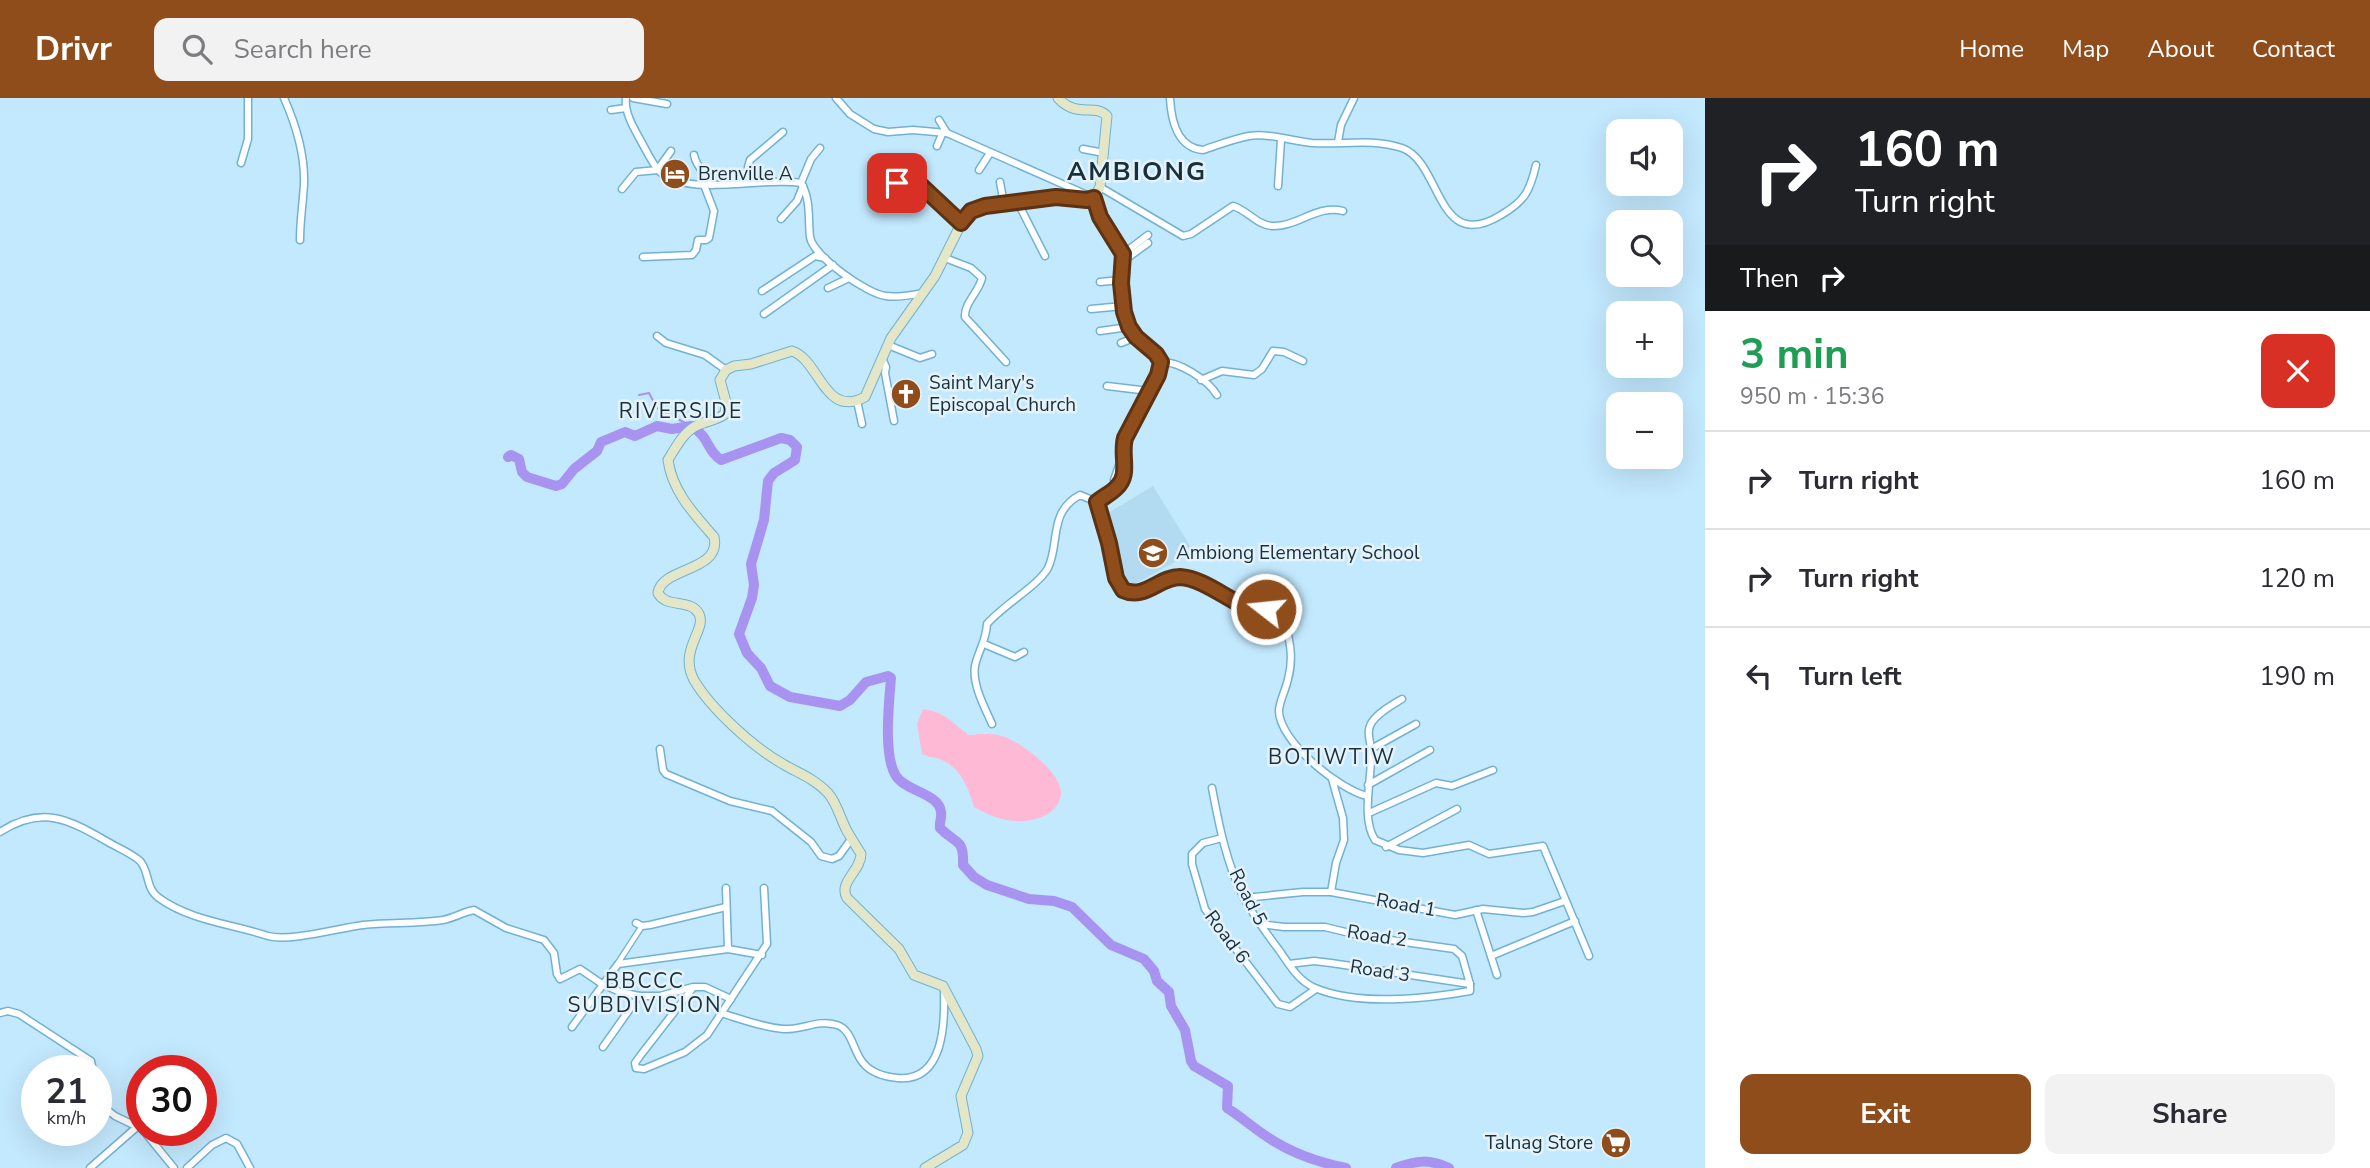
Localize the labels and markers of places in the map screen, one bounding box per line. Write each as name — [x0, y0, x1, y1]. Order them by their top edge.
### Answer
pin — [867, 153, 927, 213]
hotel icon: Brenville A — [658, 157, 692, 191]
place label: Brenville A — [698, 161, 793, 187]
place label: Saint Mary's Episcopal Church — [929, 370, 1076, 418]
church icon: Saint Mary's Episcopal Church — [889, 377, 923, 411]
school or university icon: Ambiong Elementary School — [1136, 536, 1170, 570]
place label: Ambiong Elementary School — [1176, 540, 1420, 566]
supermarket icon: Talnag Store — [1599, 1126, 1633, 1160]
place label: Talnag Store — [1485, 1130, 1593, 1156]

